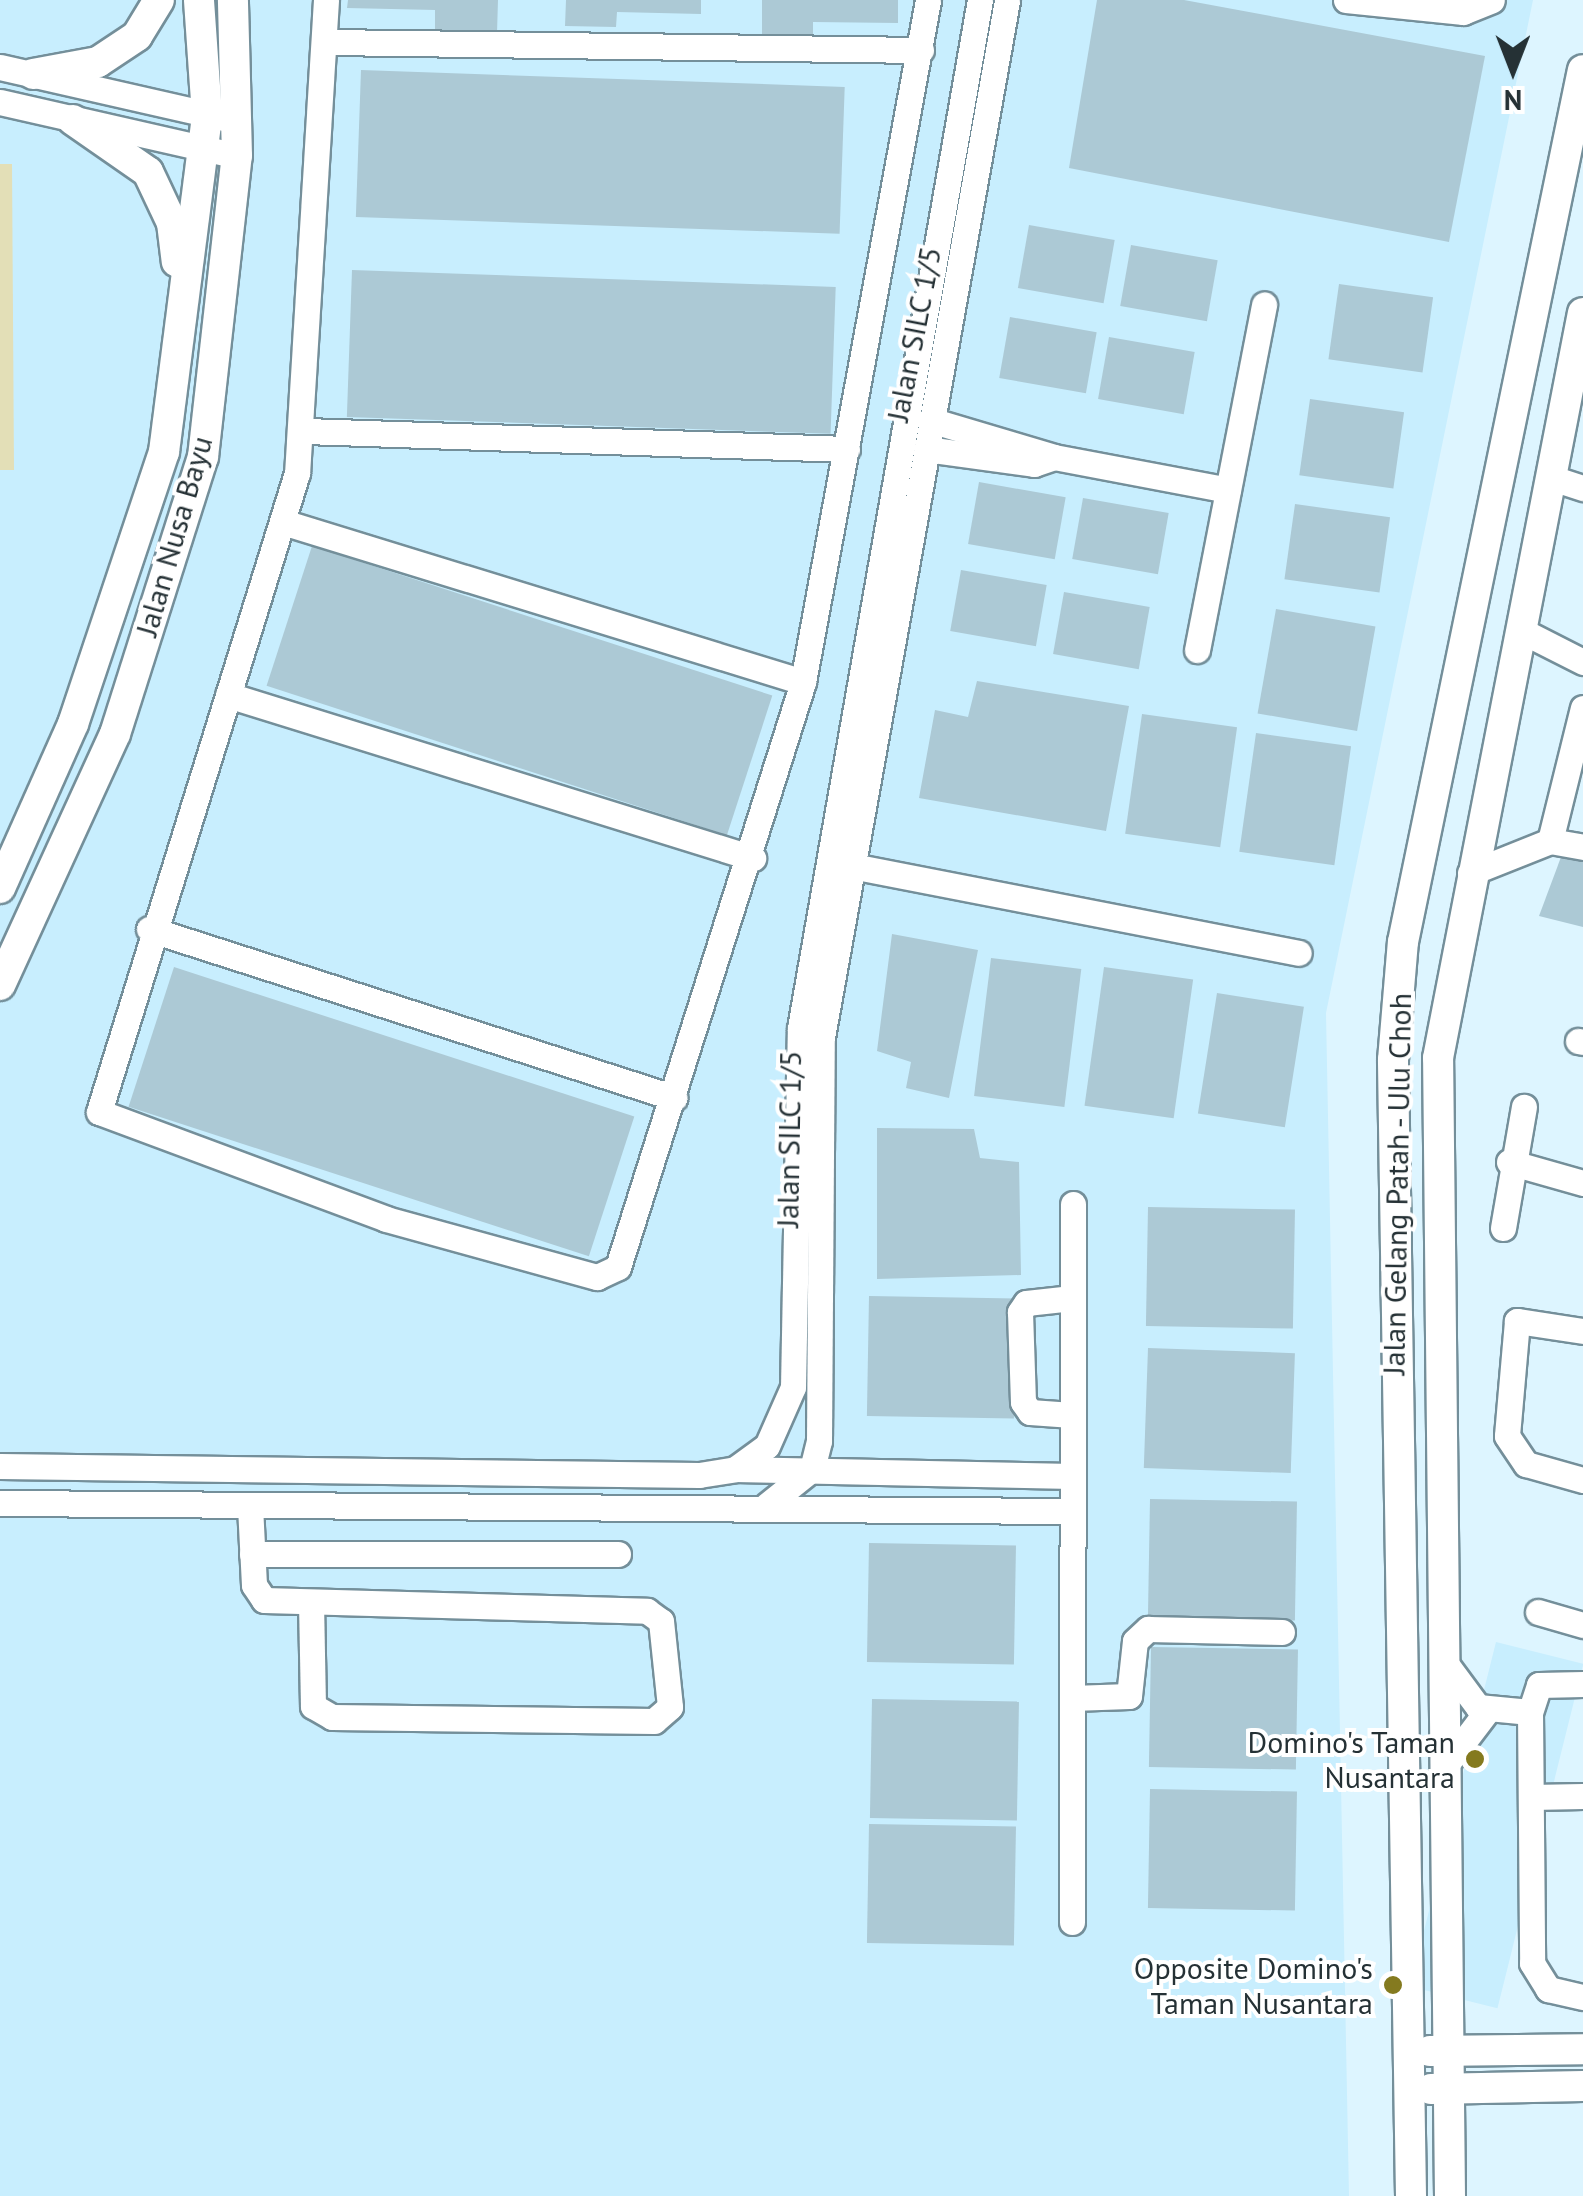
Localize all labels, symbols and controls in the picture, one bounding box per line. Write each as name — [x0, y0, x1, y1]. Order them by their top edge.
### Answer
north arrow — [1463, 20, 1563, 120]
text: N — [1504, 82, 1522, 119]
street label: Jalan SILC 1/5 — [879, 243, 949, 425]
street label: Jalan Nusa Bayu — [128, 432, 220, 640]
street label: Jalan Gelang Patah - Ulu Choh — [1376, 990, 1418, 1378]
street label: Jalan SILC 1/5 — [769, 1050, 809, 1228]
place label: Domino's Taman Nusantara — [1247, 1724, 1455, 1794]
marker: Domino's Taman Nusantara — [1464, 1748, 1486, 1770]
place label: Opposite Domino's Taman Nusantara — [1134, 1950, 1373, 2020]
marker: Opposite Domino's Taman Nusantara — [1382, 1974, 1404, 1996]

